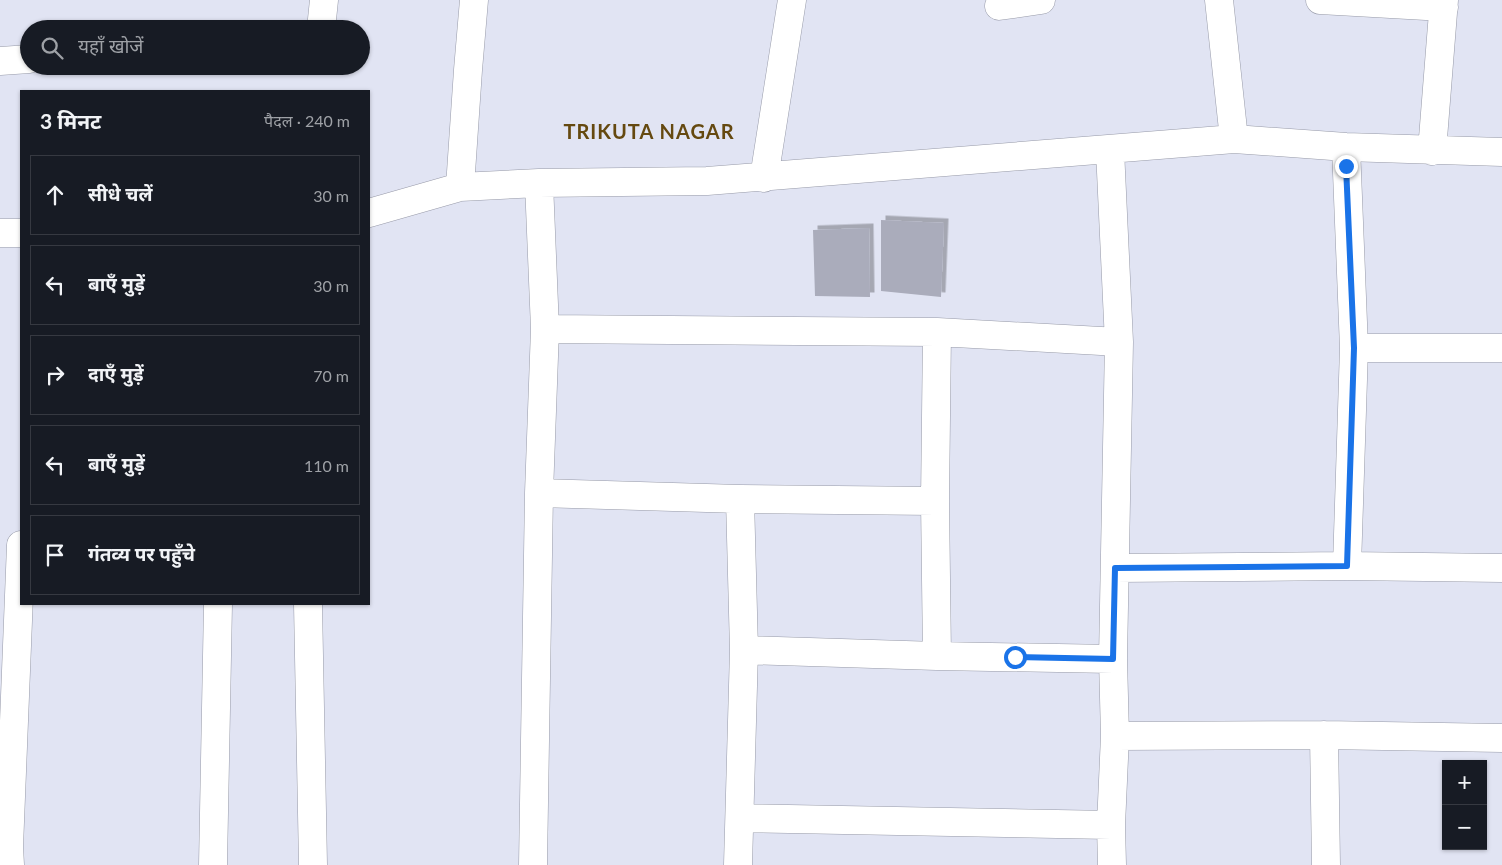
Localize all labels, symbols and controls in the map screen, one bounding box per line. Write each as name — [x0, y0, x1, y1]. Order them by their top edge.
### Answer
search box — [20, 20, 370, 75]
icon: search — [38, 34, 66, 62]
text: यहाँ खोजें — [78, 34, 143, 57]
text: 3 मिनट — [40, 108, 101, 133]
text: पैदल · 240 m — [264, 111, 350, 130]
district label: TRIKUTA NAGAR — [564, 119, 735, 143]
route end — [1335, 155, 1358, 178]
icon: ahead — [41, 181, 69, 209]
text: सीधे चलें — [88, 182, 153, 205]
text: 30 m — [313, 186, 349, 205]
icon: left — [41, 271, 69, 299]
text: बाएँ मुड़ें — [88, 272, 145, 295]
text: 30 m — [313, 276, 349, 295]
icon: right — [41, 361, 69, 389]
text: दाएँ मुड़ें — [88, 362, 144, 385]
text: 70 m — [313, 366, 349, 385]
icon: left — [41, 451, 69, 479]
text: बाएँ मुड़ें — [88, 452, 145, 475]
text: 110 m — [304, 456, 349, 475]
icon: arrive — [41, 541, 69, 569]
text: गंतव्य पर पहुँचे — [88, 542, 195, 565]
route start — [1004, 646, 1027, 669]
map controls — [1442, 760, 1487, 850]
button: + — [1442, 760, 1487, 805]
button: − — [1442, 805, 1487, 850]

